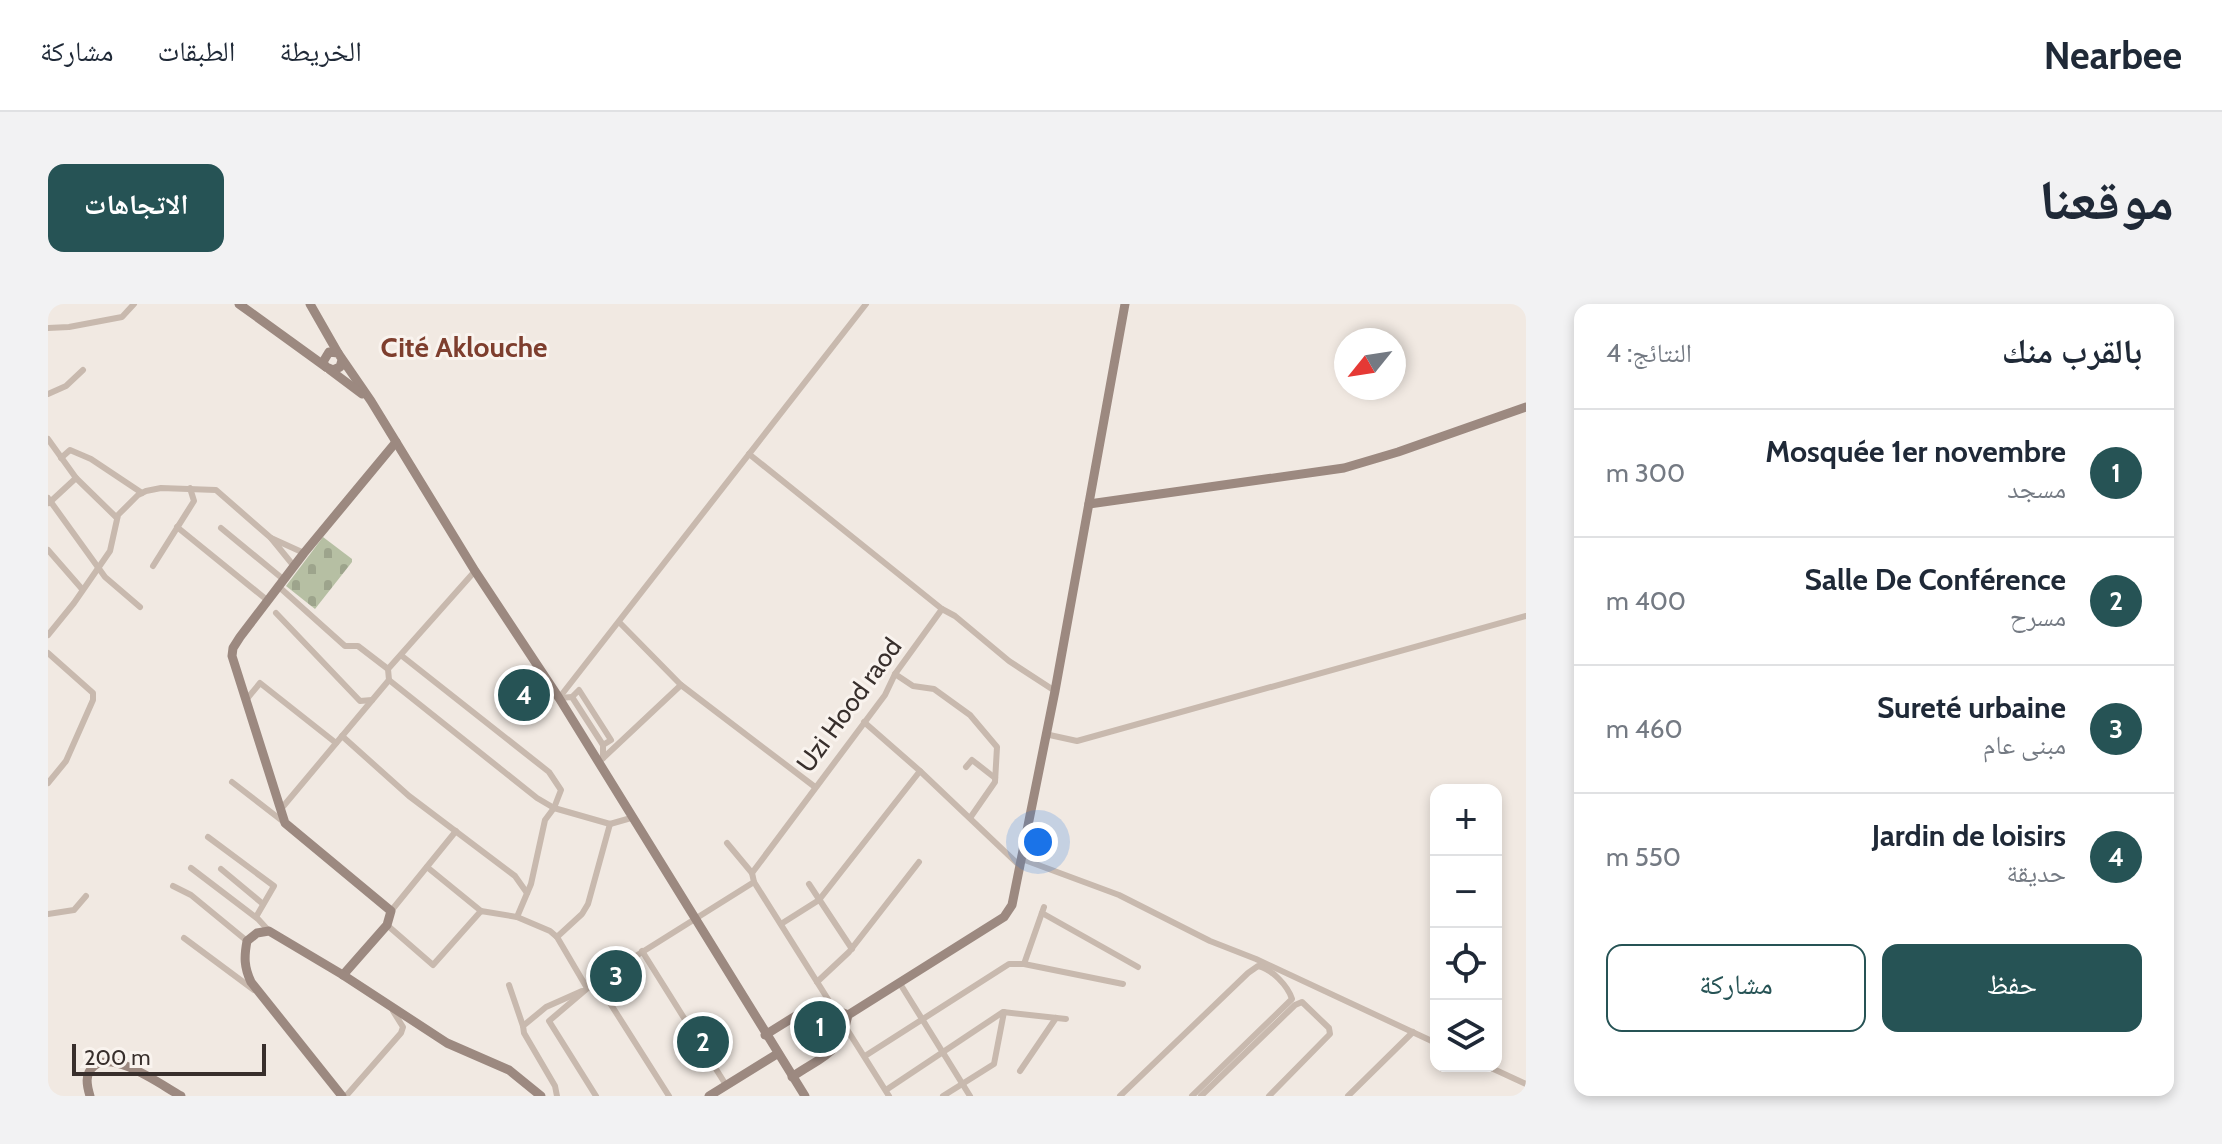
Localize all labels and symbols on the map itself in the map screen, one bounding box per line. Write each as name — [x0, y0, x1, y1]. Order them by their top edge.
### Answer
north arrow — [1334, 328, 1406, 400]
district label: Cité Aklouche — [380, 330, 548, 364]
street label: Uzi Hood raod — [790, 632, 908, 778]
pin: 4 — [498, 665, 550, 725]
your location — [1018, 822, 1058, 862]
pin: 3 — [590, 946, 642, 1006]
pin: 1 — [794, 997, 846, 1057]
pin: 2 — [677, 1012, 729, 1072]
scale bar — [72, 1040, 266, 1076]

